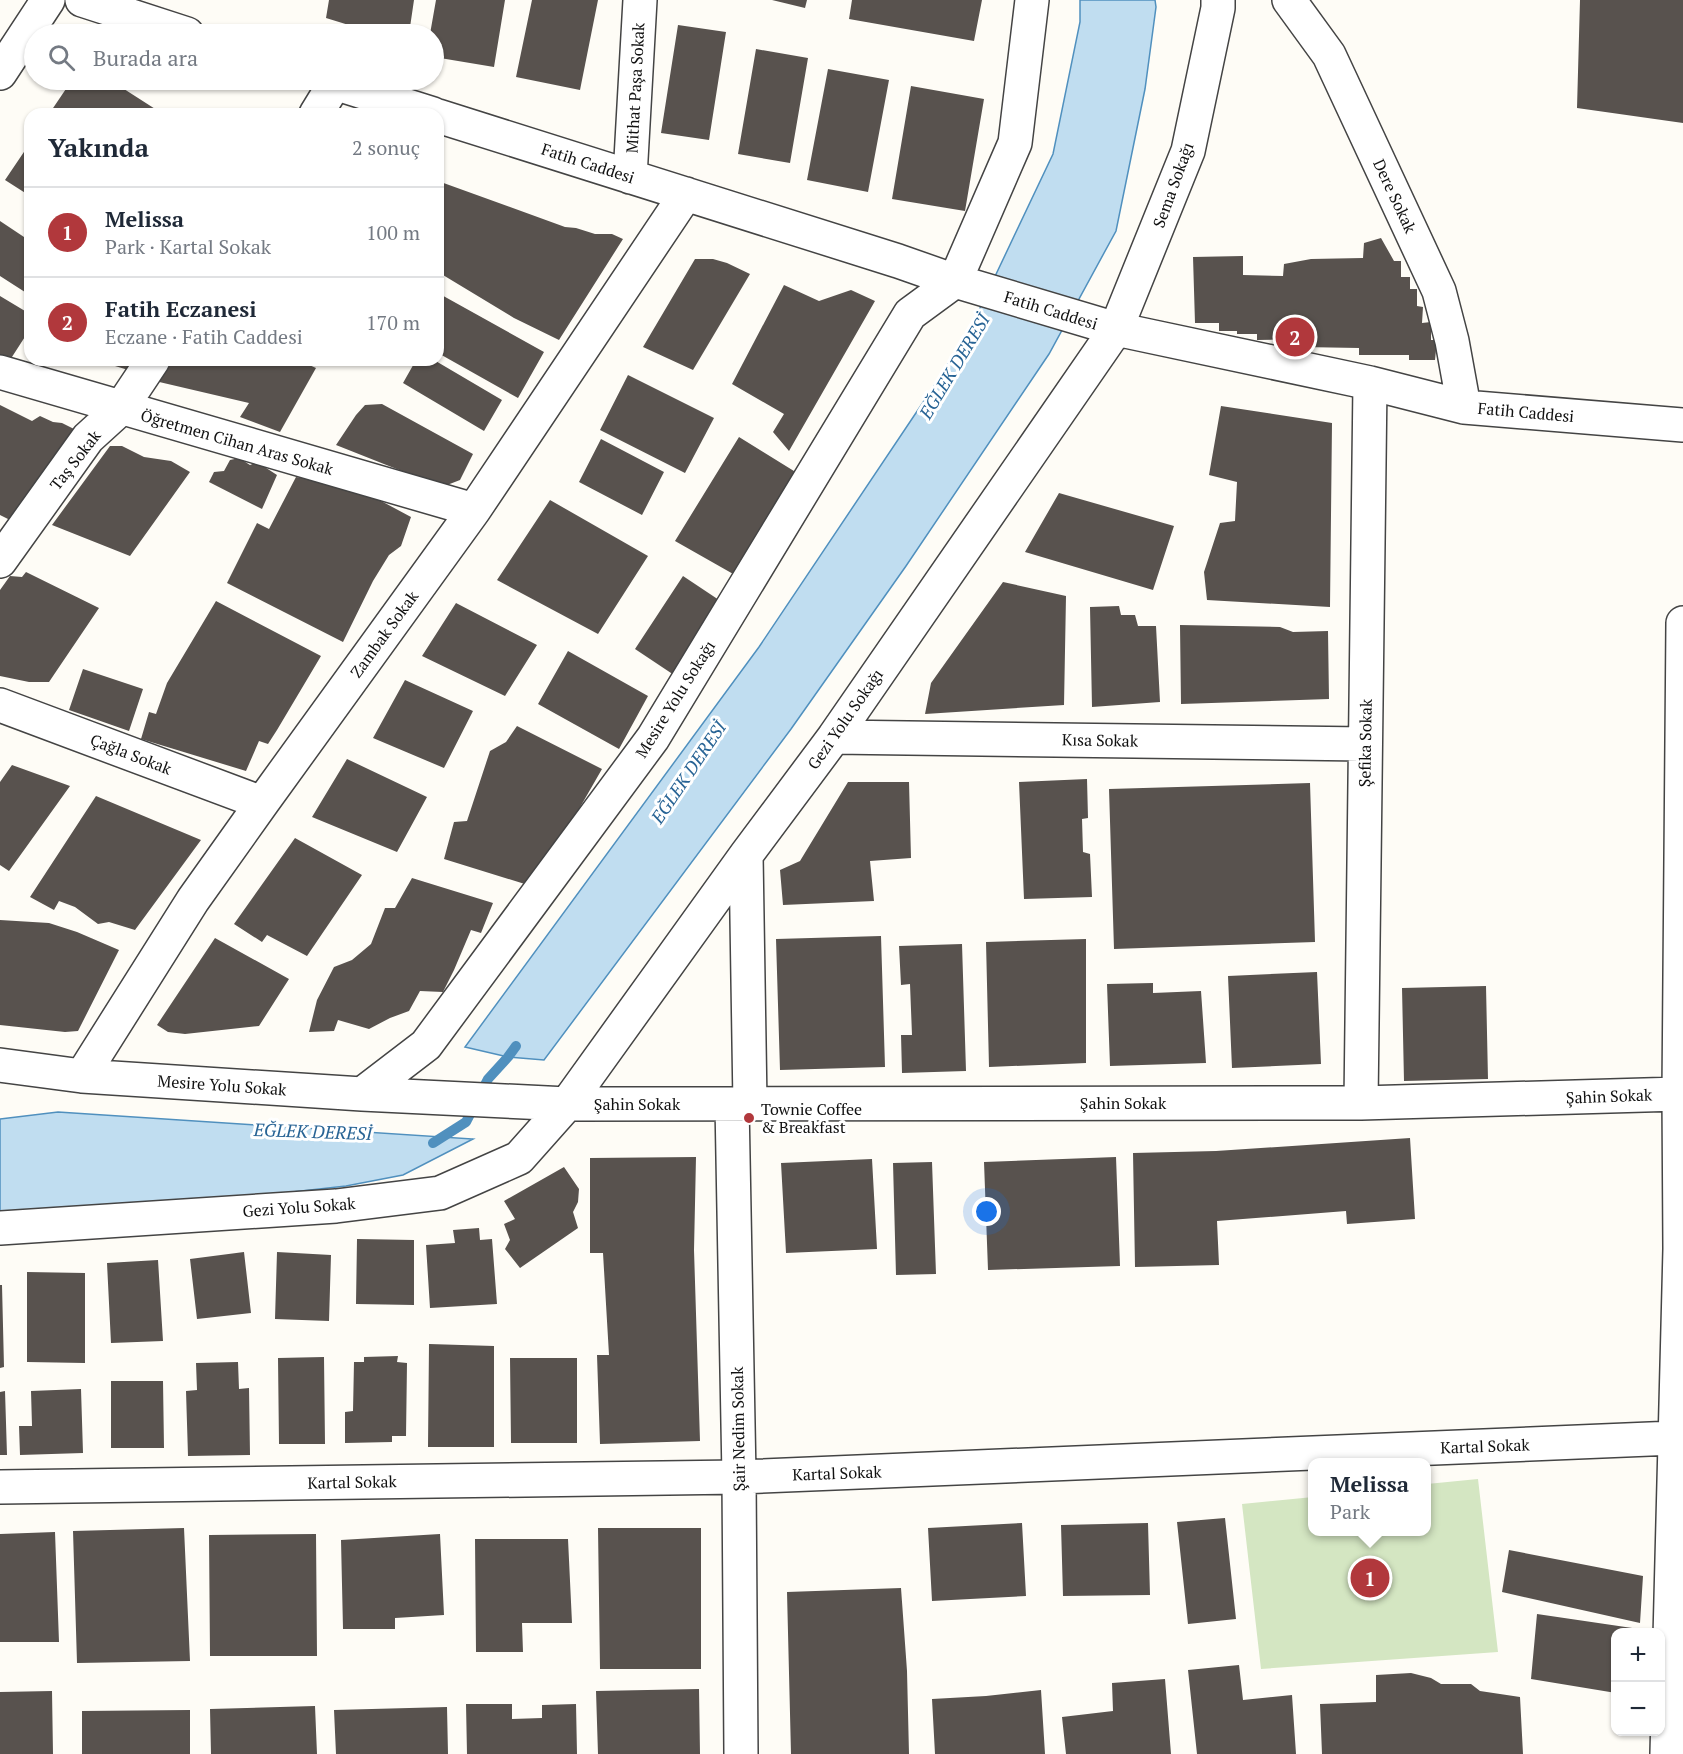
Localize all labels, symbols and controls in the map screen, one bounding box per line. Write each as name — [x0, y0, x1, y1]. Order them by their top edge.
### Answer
street label: Mithat Paşa Sokak — [621, 21, 649, 154]
search box — [24, 24, 444, 90]
icon: search — [45, 41, 78, 74]
text: Burada ara — [93, 43, 198, 72]
text: Yakında — [48, 130, 149, 164]
text: 2 sonuç — [352, 134, 420, 161]
street label: Fatih Caddesi — [539, 138, 638, 188]
street label: Sema Sokağı — [1147, 139, 1199, 231]
street label: Dere Sokak — [1368, 155, 1422, 237]
text: Melissa — [105, 204, 184, 233]
text: 1 — [62, 219, 73, 246]
text: 100 m — [366, 219, 420, 246]
text: Park · Kartal Sokak — [105, 233, 271, 260]
street label: Fatih Caddesi — [1002, 285, 1101, 335]
text: Fatih Eczanesi — [105, 294, 256, 323]
water label: EĞLEK DERESİ — [913, 307, 996, 424]
text: 2 — [62, 309, 73, 336]
text: 170 m — [366, 309, 420, 336]
pin: 2 — [1276, 314, 1314, 360]
text: Eczane · Fatih Caddesi — [105, 323, 303, 350]
street label: Fatih Caddesi — [1477, 397, 1575, 427]
street label: Öğretmen Cihan Aras Sokak — [138, 404, 337, 480]
street label: Taş Sokak — [45, 425, 106, 495]
street label: Zambak Sokak — [345, 585, 423, 682]
street label: Mesire Yolu Sokağı — [630, 636, 720, 762]
street label: Gezi Yolu Sokağı — [802, 664, 888, 774]
street label: Şefika Sokak — [1353, 698, 1377, 787]
water label: EĞLEK DERESİ — [644, 715, 732, 829]
street label: Çağla Sokak — [87, 728, 176, 780]
street label: Kısa Sokak — [1062, 728, 1139, 752]
street label: Mesire Yolu Sokak — [157, 1070, 288, 1101]
street label: Şahin Sokak — [1566, 1083, 1653, 1108]
street label: Şahin Sokak — [1080, 1092, 1167, 1114]
street label: Şahin Sokak — [594, 1093, 681, 1115]
place label: Townie Coffee & Breakfast — [761, 1098, 862, 1138]
marker: Townie Coffee & Breakfast — [742, 1111, 756, 1125]
water label: EĞLEK DERESİ — [252, 1117, 374, 1145]
street label: Gezi Yolu Sokak — [242, 1192, 357, 1222]
your location — [972, 1197, 1001, 1226]
street label: Şair Nedim Sokak — [726, 1366, 750, 1492]
street label: Kartal Sokak — [1440, 1433, 1531, 1459]
popup — [1308, 1458, 1431, 1536]
street label: Kartal Sokak — [792, 1460, 883, 1486]
text: Melissa — [1330, 1469, 1409, 1498]
street label: Kartal Sokak — [307, 1470, 398, 1494]
text: Park — [1330, 1498, 1370, 1525]
pin: 1 — [1350, 1556, 1390, 1600]
map controls — [1611, 1628, 1665, 1736]
button: + — [1611, 1628, 1665, 1682]
button: − — [1611, 1682, 1665, 1736]

